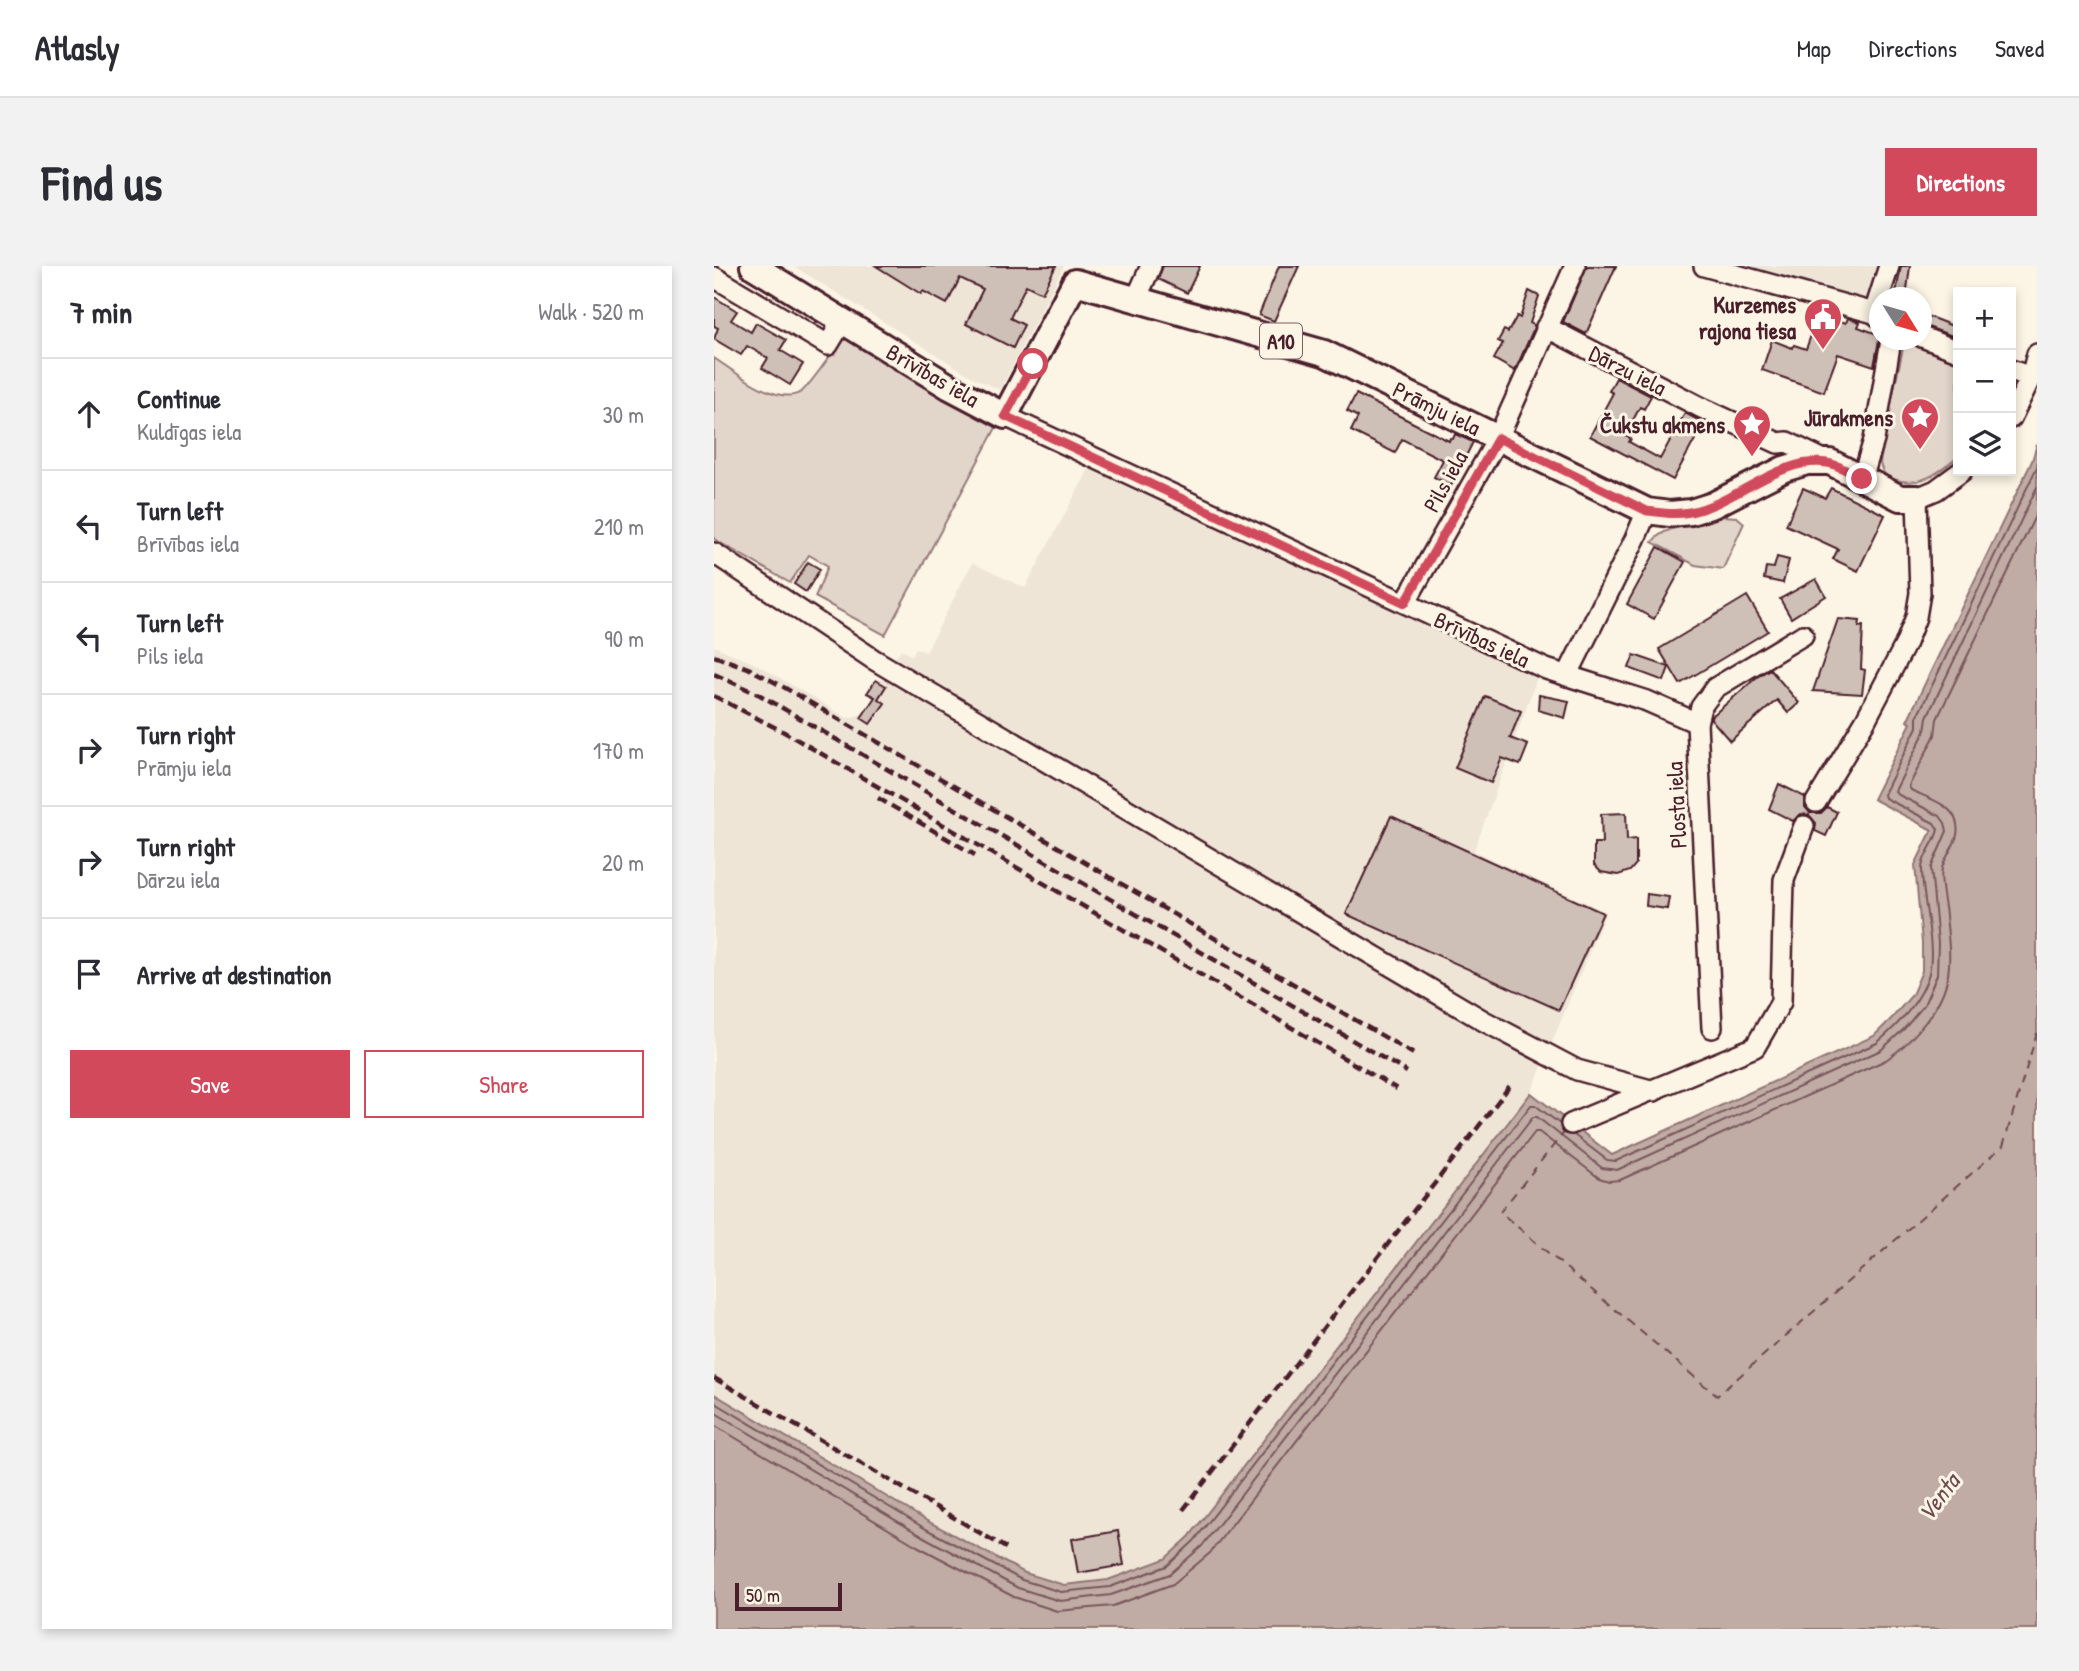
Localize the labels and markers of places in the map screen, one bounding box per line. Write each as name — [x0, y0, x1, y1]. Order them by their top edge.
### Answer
place label: Kurzemes rajona tiesa — [1699, 289, 1796, 346]
public building icon: Kurzemes rajona tiesa — [1802, 296, 1844, 351]
place icon: Jūrakmens — [1899, 396, 1941, 451]
place label: Jūrakmens — [1804, 402, 1893, 433]
place icon: Čukstu akmens — [1731, 403, 1773, 458]
place label: Čukstu akmens — [1600, 409, 1725, 440]

